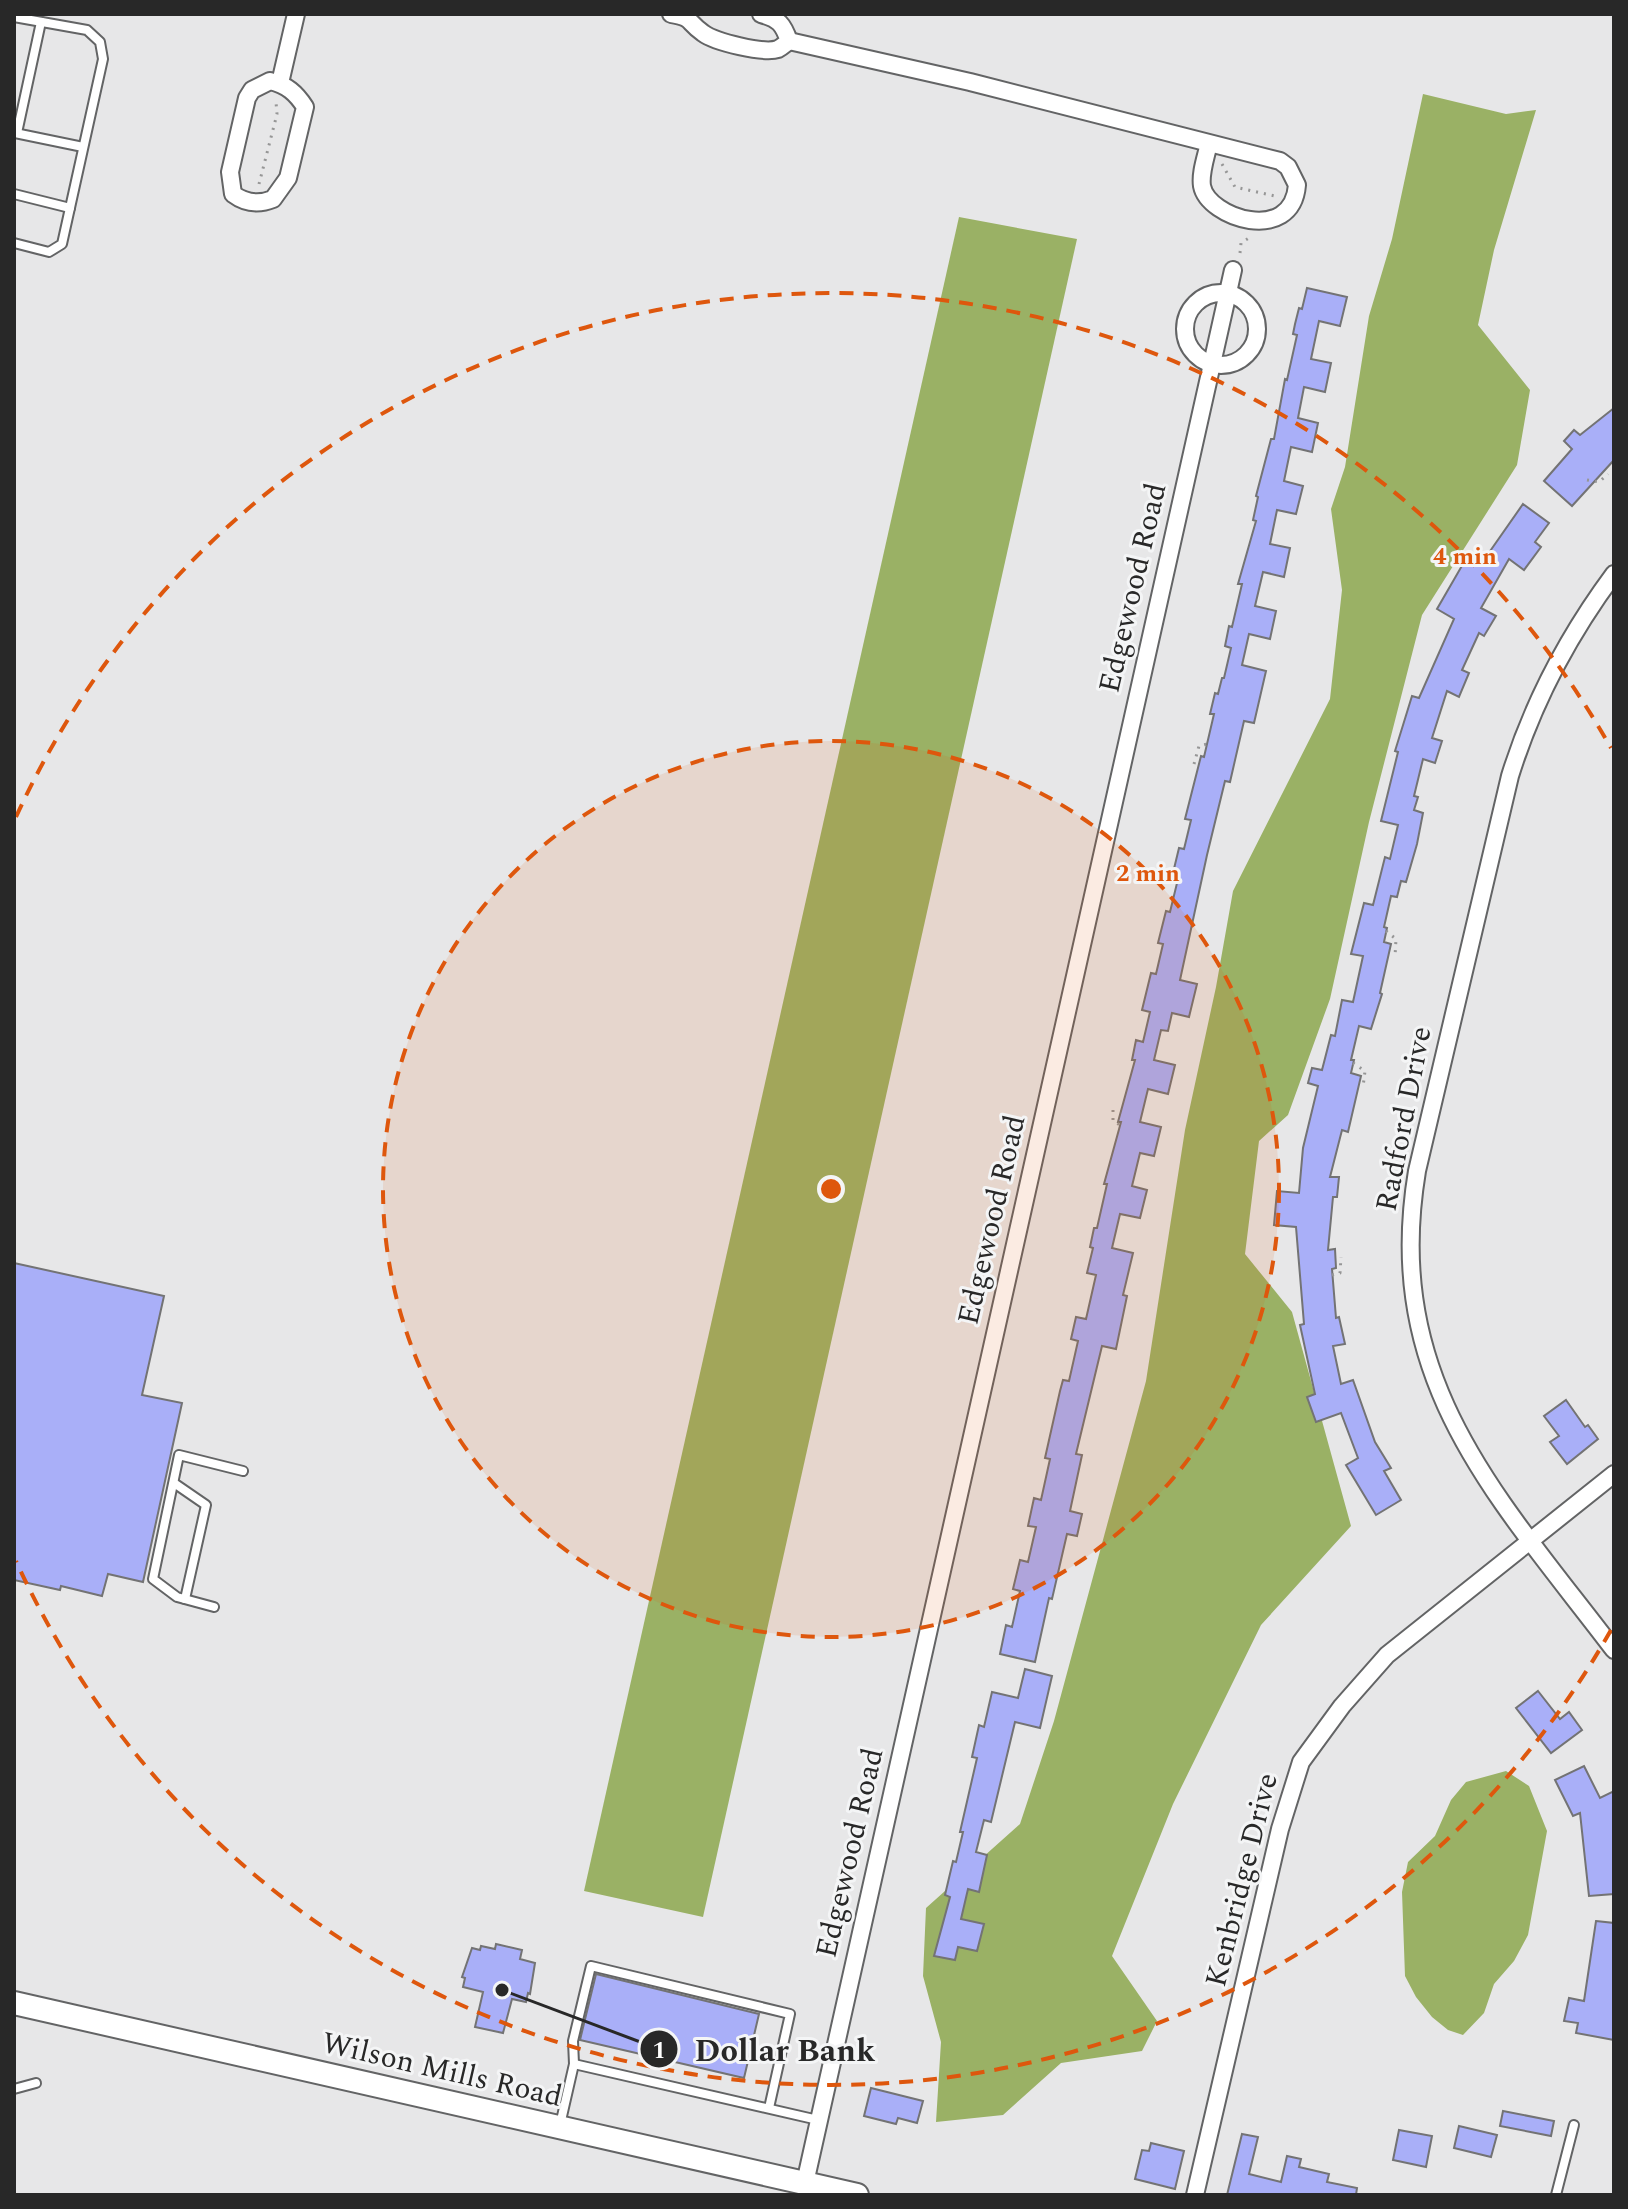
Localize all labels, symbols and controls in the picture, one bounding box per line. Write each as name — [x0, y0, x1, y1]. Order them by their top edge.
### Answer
street label: Edgewood Road — [1087, 479, 1179, 697]
text: 4 min — [1433, 539, 1497, 575]
text: 2 min — [1116, 856, 1180, 892]
street label: Radford Drive — [1364, 1022, 1444, 1216]
street label: Edgewood Road — [946, 1111, 1038, 1329]
centre of rings — [817, 1175, 845, 1203]
street label: Edgewood Road — [804, 1744, 896, 1962]
street label: Kenbridge Drive — [1193, 1768, 1291, 1992]
street label: Wilson Mills Road — [317, 2020, 567, 2120]
callout: Dollar Bank — [639, 2021, 892, 2077]
text: Dollar Bank — [695, 2027, 876, 2076]
text: 1 — [652, 2033, 666, 2069]

